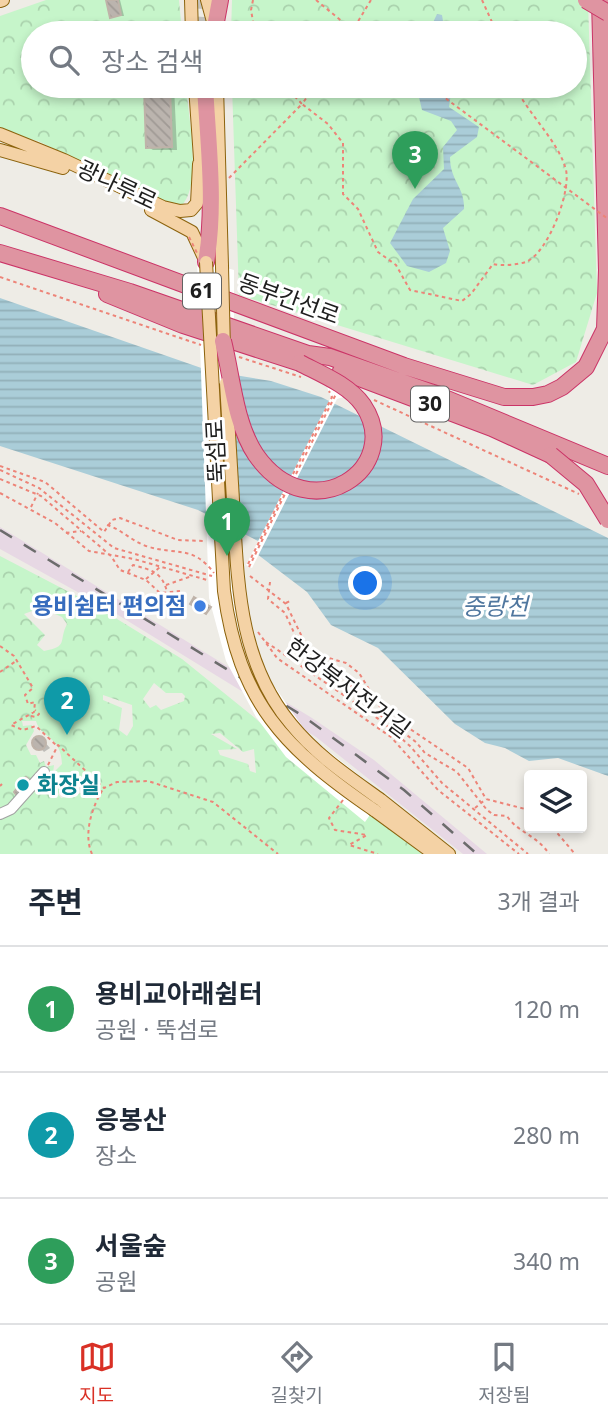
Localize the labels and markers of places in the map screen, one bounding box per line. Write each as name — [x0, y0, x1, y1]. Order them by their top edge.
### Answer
pin: 3 — [392, 131, 438, 189]
pin: 1 — [204, 498, 250, 556]
place label: 용비쉼터 편의점 — [32, 589, 186, 621]
marker: 용비쉼터 편의점 — [192, 598, 208, 614]
pin: 2 — [44, 677, 90, 735]
place label: 화장실 — [37, 768, 100, 800]
marker: 화장실 — [15, 777, 31, 793]

